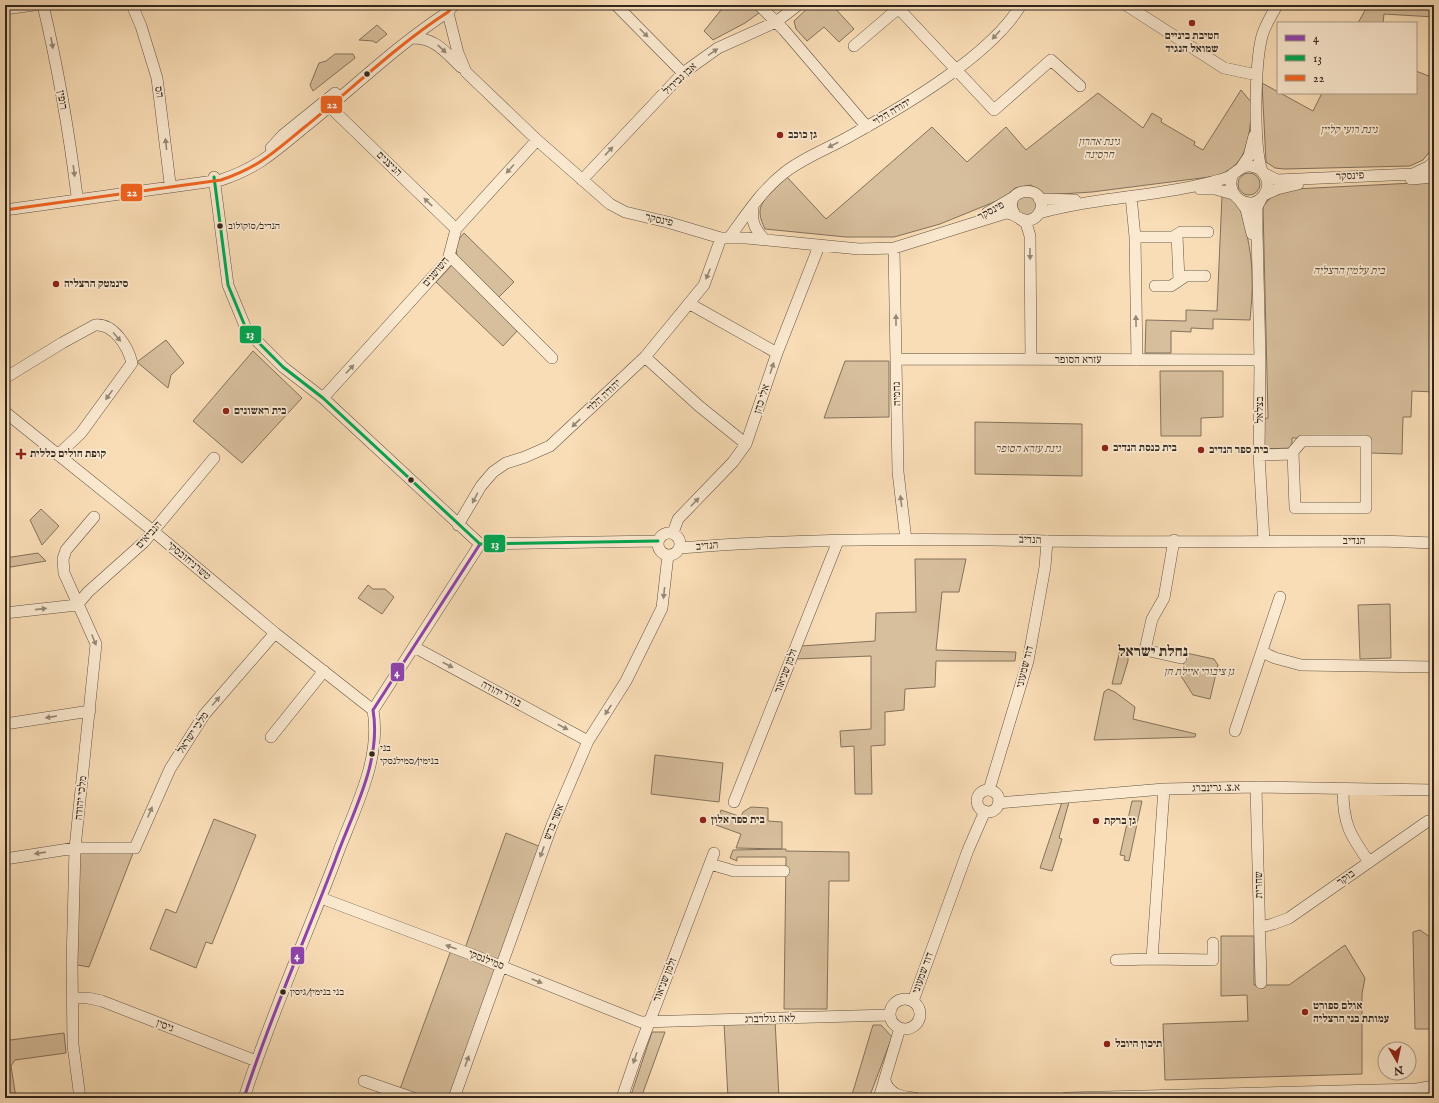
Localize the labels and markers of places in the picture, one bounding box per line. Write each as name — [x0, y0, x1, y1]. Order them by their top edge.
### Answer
marker: חטיבת ביניים שמואל הנגיד — [1187, 18, 1197, 28]
place label: חטיבת ביניים שמואל הנגיד — [1165, 29, 1219, 56]
unlabelled marker — [362, 69, 372, 79]
place label: גן כוכב — [788, 128, 817, 142]
marker: גן כוכב — [775, 130, 785, 140]
place label: הנדיב/סוקולוב — [228, 220, 280, 233]
marker: הנדיב/סוקולוב — [215, 221, 225, 231]
place label: סינמטק הרצליה — [64, 277, 129, 291]
marker: סינמטק הרצליה — [51, 279, 61, 289]
place label: בית ראשונים — [234, 404, 287, 418]
marker: בית ראשונים — [221, 406, 231, 416]
place label: בית כנסת הנדיב — [1113, 441, 1178, 455]
marker: בית כנסת הנדיב — [1100, 443, 1110, 453]
place label: בית ספר הנדיב — [1209, 443, 1269, 457]
marker: בית ספר הנדיב — [1196, 445, 1206, 455]
place label: קופת חולים כללית — [30, 447, 106, 461]
marker: קופת חולים כללית — [15, 448, 27, 460]
unlabelled marker — [406, 475, 416, 485]
place label: בני בנימין/סמילנסקי — [380, 742, 439, 768]
marker: בני בנימין/סמילנסקי — [367, 749, 377, 759]
place label: בית ספר אלון — [711, 813, 765, 827]
place label: גן ברקת — [1104, 814, 1136, 828]
marker: בית ספר אלון — [698, 815, 708, 825]
marker: גן ברקת — [1091, 816, 1101, 826]
place label: בני בנימין/גיסין — [290, 986, 344, 999]
marker: בני בנימין/גיסין — [278, 987, 288, 997]
place label: אולם ספורט עמותת בני הרצליה — [1313, 999, 1390, 1026]
marker: אולם ספורט עמותת בני הרצליה — [1300, 1007, 1310, 1017]
place label: תיכון היובל — [1115, 1037, 1162, 1051]
marker: תיכון היובל — [1102, 1039, 1112, 1049]

